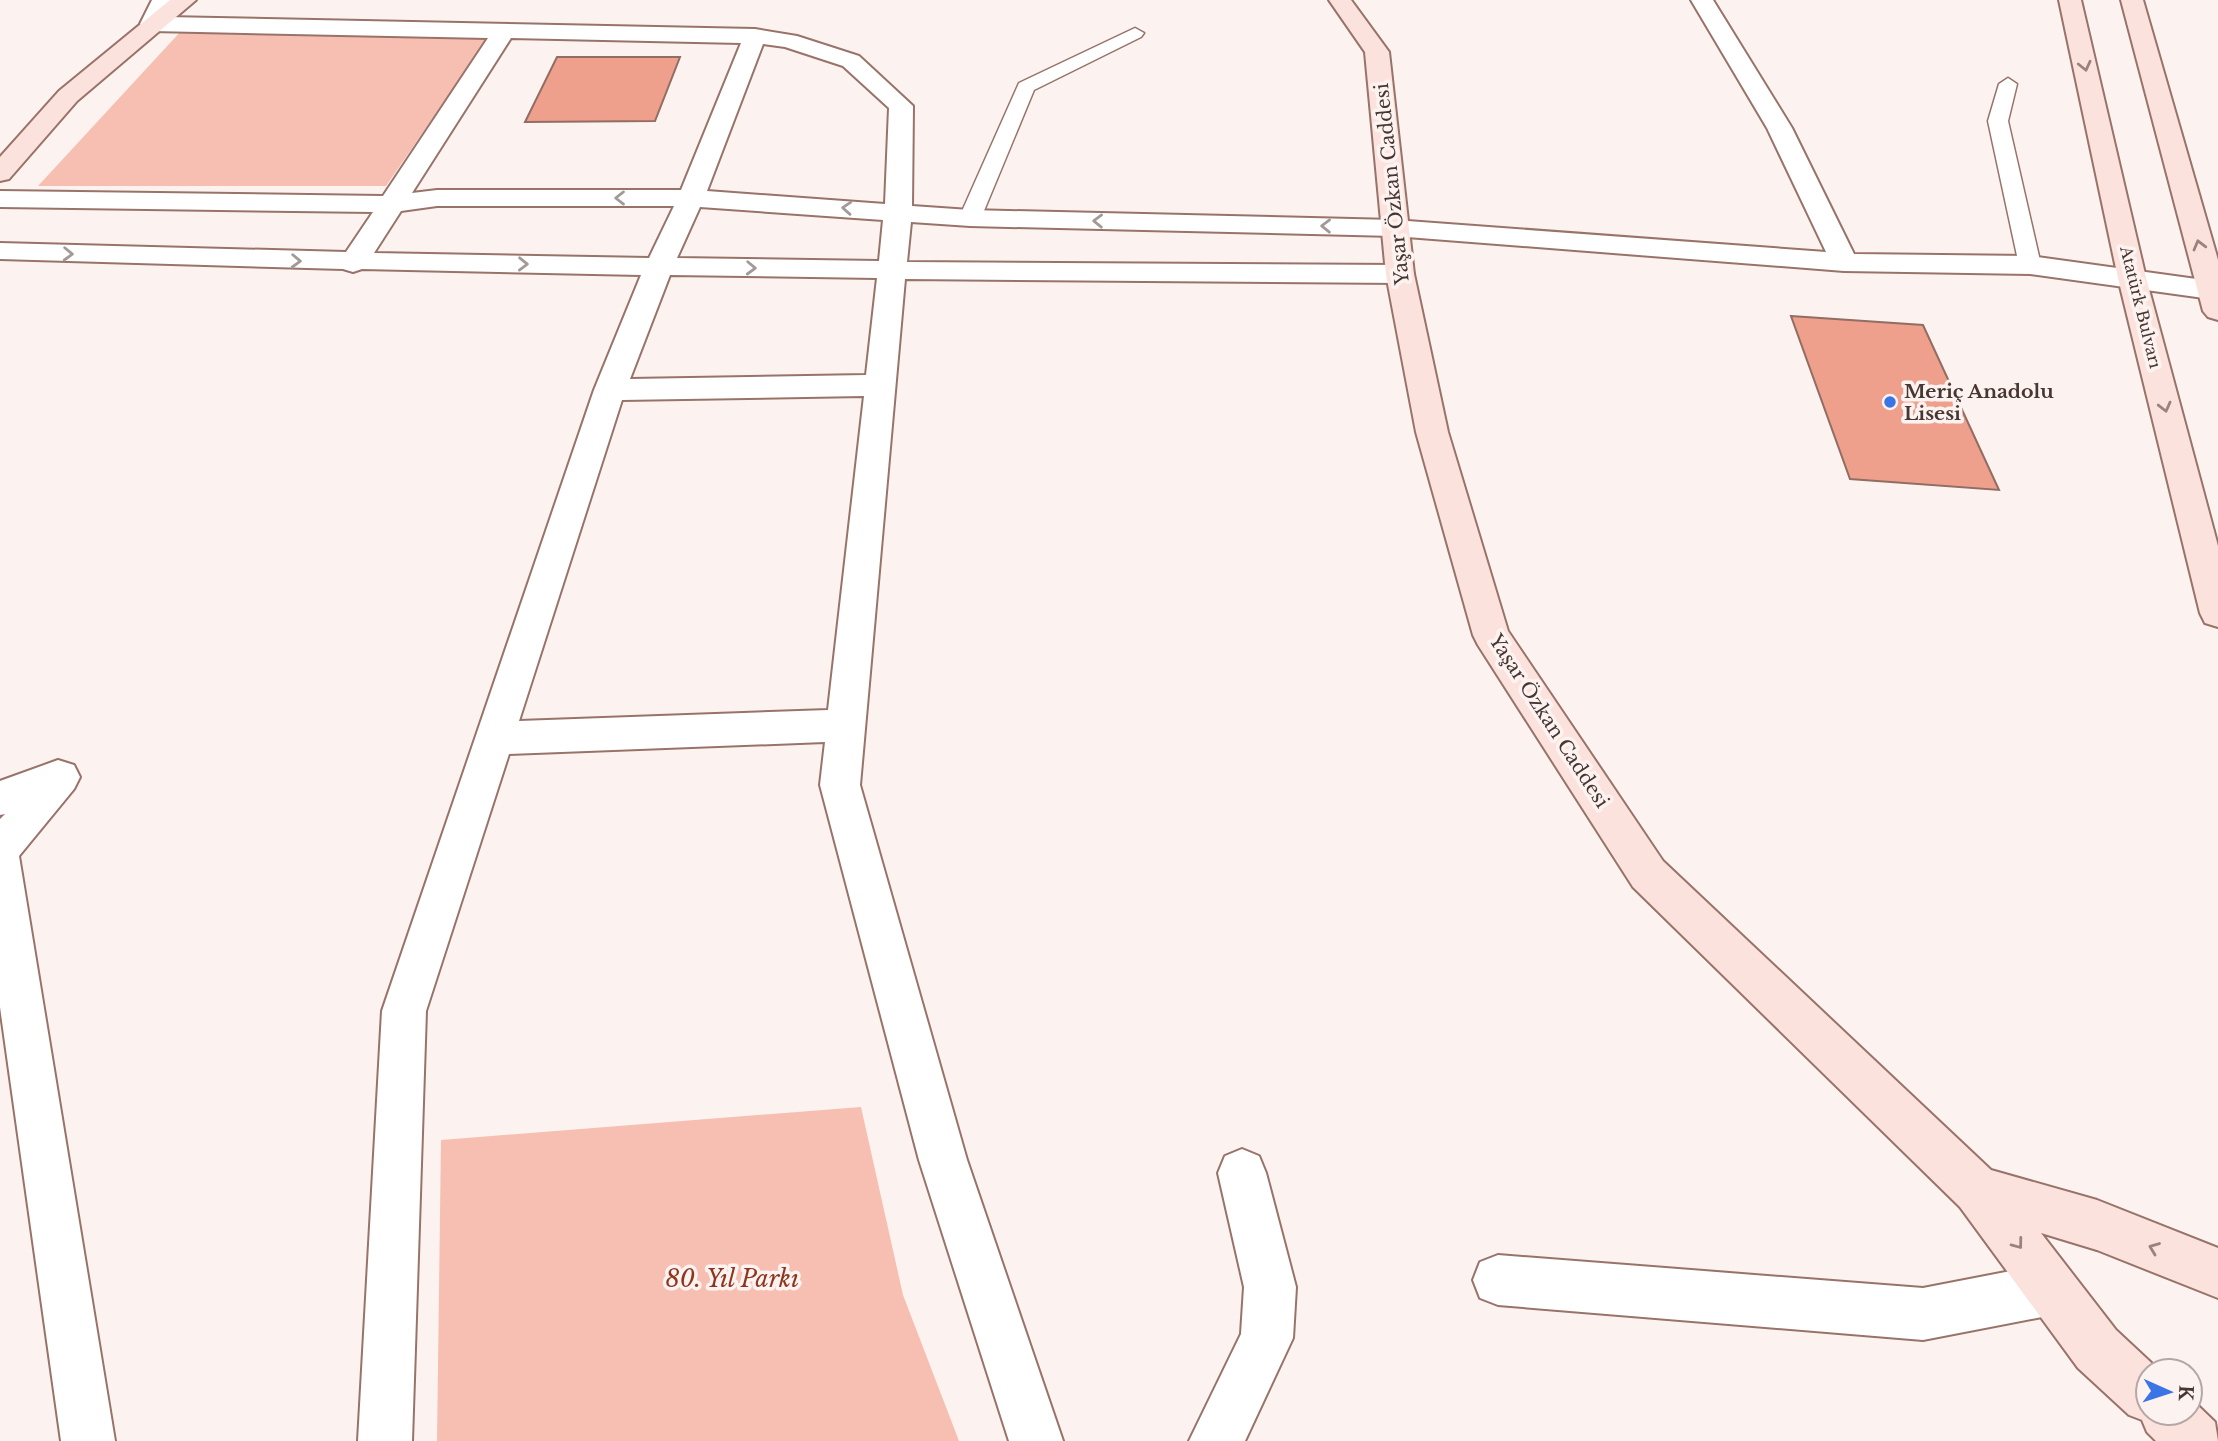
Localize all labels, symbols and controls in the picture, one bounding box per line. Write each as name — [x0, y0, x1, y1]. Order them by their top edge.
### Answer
one-way arrow — [2077, 60, 2091, 72]
street label: Yaşar Özkan Caddesi — [1370, 82, 1414, 287]
one-way arrow — [614, 190, 624, 206]
one-way arrow — [841, 201, 852, 216]
one-way arrow — [1093, 213, 1103, 229]
one-way arrow — [1320, 219, 1331, 234]
one-way arrow — [2192, 240, 2207, 252]
street label: Atatürk Bulvarı — [2116, 243, 2166, 371]
one-way arrow — [63, 246, 74, 261]
one-way arrow — [290, 253, 301, 268]
one-way arrow — [518, 257, 529, 272]
one-way arrow — [745, 261, 756, 276]
place label: Meriç Anadolu Lisesi — [1904, 380, 2054, 425]
marker: Meriç Anadolu Lisesi — [1882, 394, 1898, 410]
one-way arrow — [2157, 401, 2172, 413]
street label: Yaşar Özkan Caddesi — [1484, 629, 1614, 813]
one-way arrow — [2010, 1237, 2022, 1249]
one-way arrow — [2149, 1242, 2161, 1256]
park label: 80. Yıl Parkı — [665, 1265, 799, 1293]
north arrow — [2134, 1357, 2204, 1427]
text: K — [2174, 1384, 2197, 1403]

